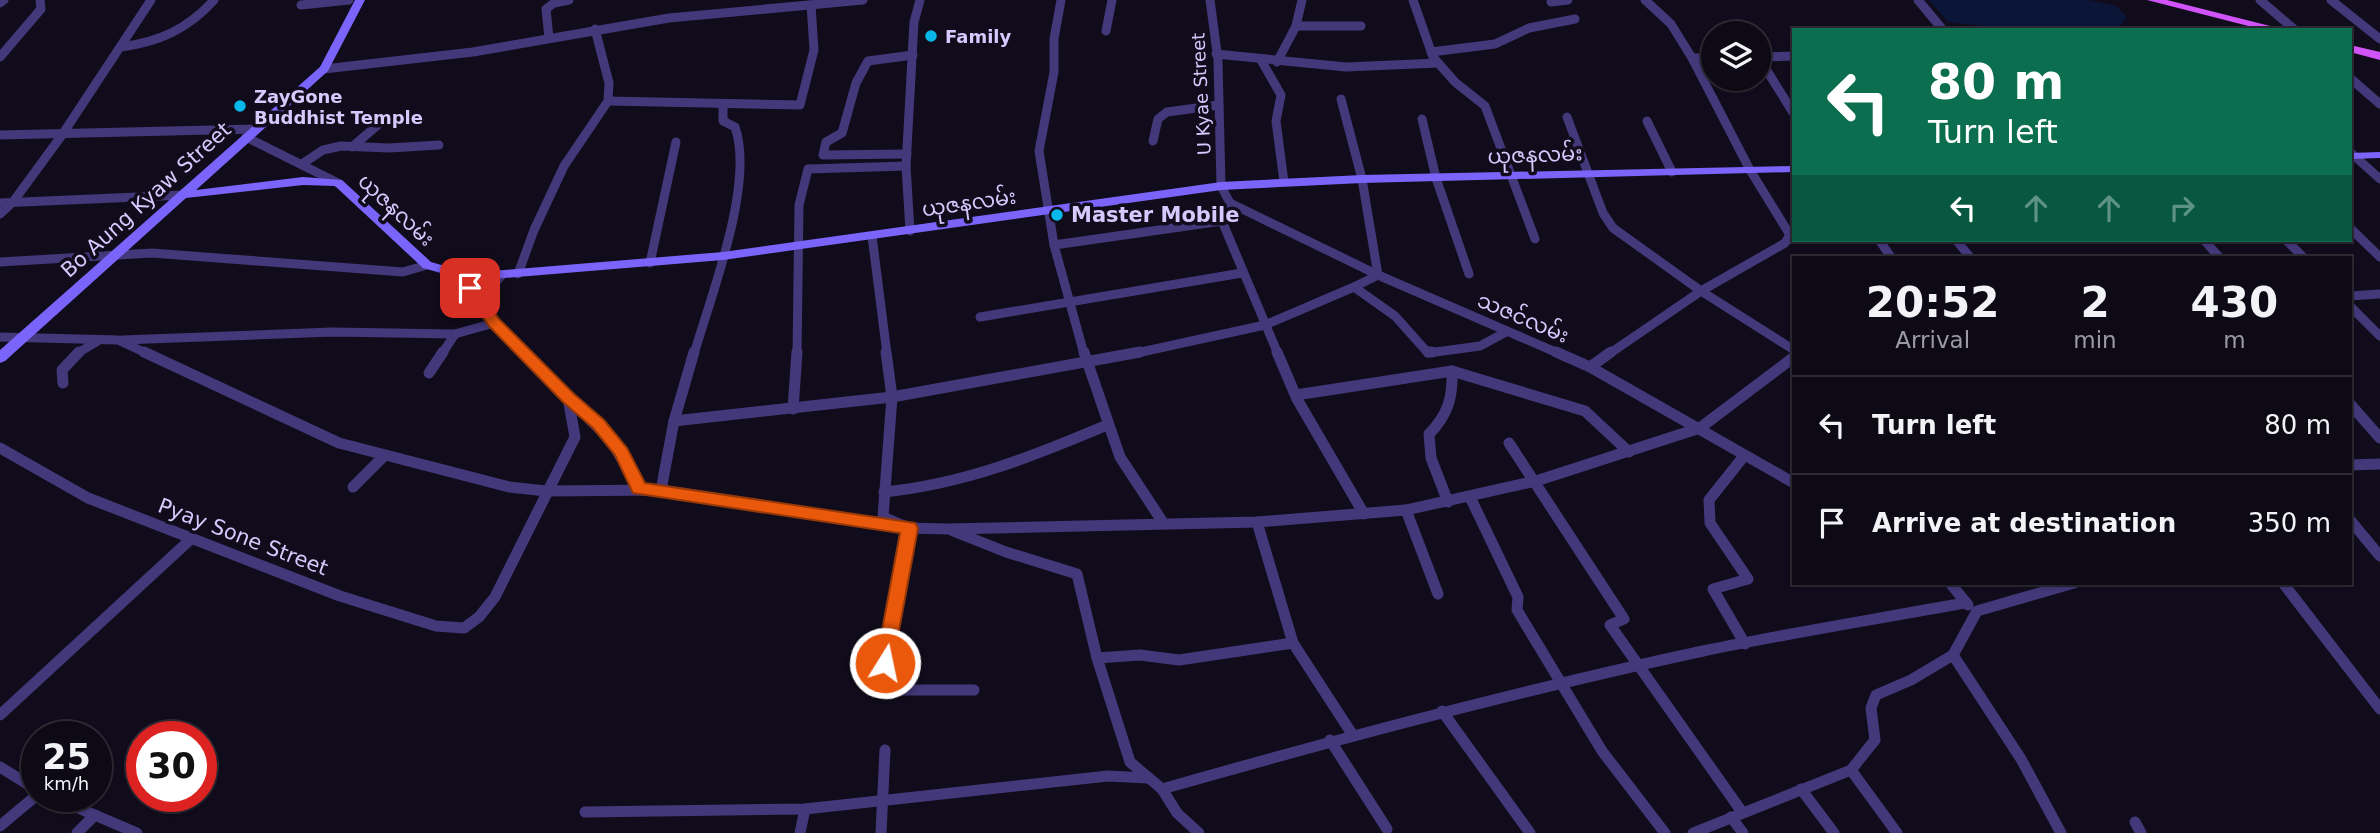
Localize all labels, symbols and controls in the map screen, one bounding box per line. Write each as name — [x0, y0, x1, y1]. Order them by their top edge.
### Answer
map controls — [1701, 21, 1771, 91]
button: layers — [1701, 21, 1771, 91]
place label: Family — [945, 26, 1011, 47]
marker: Family — [923, 28, 939, 44]
street label: U Kyae Street — [1187, 32, 1215, 156]
text: 80 m — [1928, 54, 2064, 111]
icon: left — [1813, 56, 1904, 147]
place label: ZayGone Buddhist Temple — [254, 86, 423, 128]
marker: ZayGone Buddhist Temple — [232, 98, 248, 114]
text: Turn left — [1928, 113, 2058, 151]
street label: Bo Aung Kyaw Street — [56, 117, 236, 283]
street label: ယုဇနလမ်း — [1487, 137, 1583, 174]
street label: ယုဇနလမ်း — [350, 166, 442, 255]
street label: ယုဇနလမ်း — [920, 181, 1018, 226]
icon: left — [1944, 189, 1982, 227]
icon: ahead — [2017, 189, 2055, 227]
icon: ahead — [2090, 189, 2128, 227]
icon: right — [2163, 189, 2201, 227]
place label: Master Mobile — [1071, 203, 1240, 227]
marker: Master Mobile — [1049, 207, 1065, 223]
pin — [440, 258, 500, 318]
icon: arrive — [451, 269, 489, 307]
text: 20:52 — [1866, 278, 2000, 327]
text: 2 — [2080, 278, 2110, 327]
text: 430 — [2191, 278, 2278, 327]
street label: သဇင်လမ်း — [1474, 284, 1574, 348]
text: Arrival — [1895, 327, 1970, 353]
text: min — [2073, 327, 2117, 353]
text: m — [2223, 327, 2246, 353]
icon: left — [1813, 406, 1851, 444]
text: Turn left — [1872, 410, 1996, 440]
text: 80 m — [2264, 410, 2331, 440]
street label: Pyay Sone Street — [155, 494, 331, 580]
icon: arrive — [1813, 504, 1851, 542]
text: Arrive at destination — [1872, 508, 2176, 538]
text: 350 m — [2248, 508, 2331, 538]
position arrow — [848, 626, 922, 700]
speed limit sign: 30 — [126, 721, 217, 812]
text: 25 — [42, 737, 91, 777]
text: km/h — [44, 773, 89, 794]

